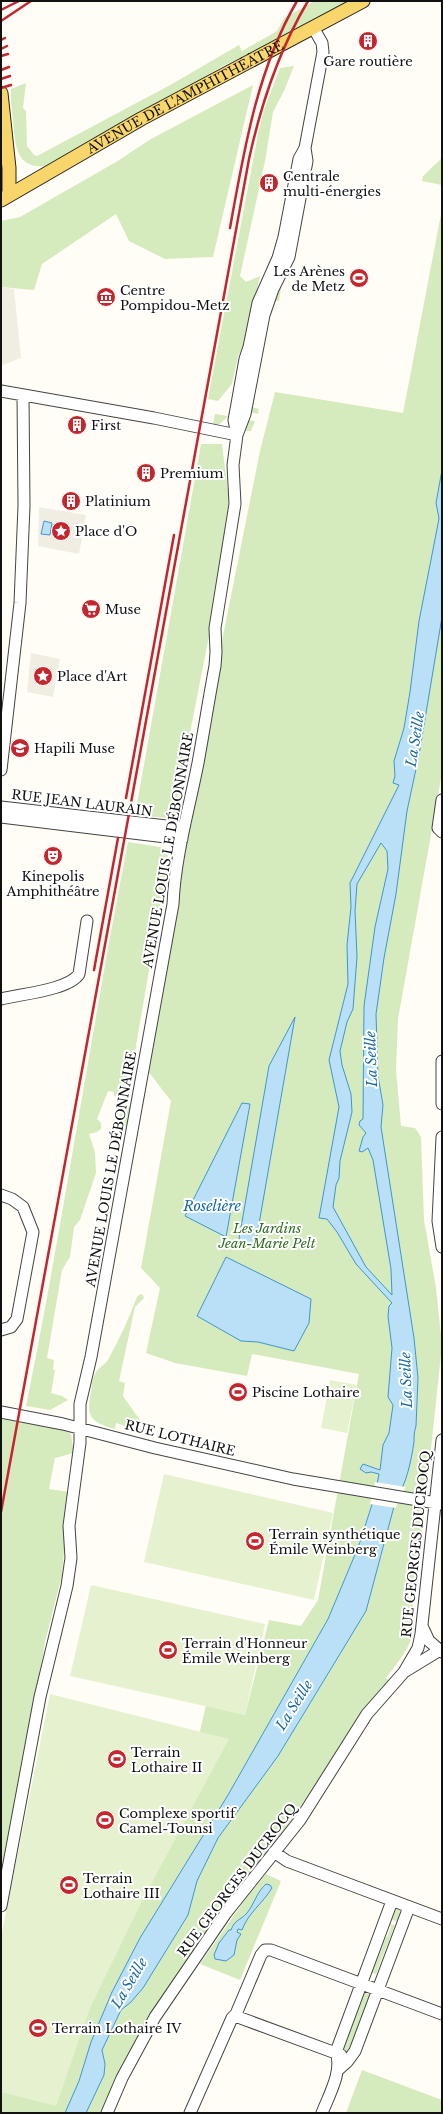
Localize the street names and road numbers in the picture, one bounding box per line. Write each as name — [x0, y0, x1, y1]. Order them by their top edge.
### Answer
street label: AVENUE DE L'AMPHITHÉÂTRE — [83, 36, 286, 158]
street label: AVENUE LOUIS LE DÉBONNAIRE — [139, 731, 197, 970]
street label: RUE JEAN LAURAIN — [11, 786, 154, 820]
street label: AVENUE LOUIS LE DÉBONNAIRE — [82, 1050, 140, 1289]
street label: RUE LOTHAIRE — [123, 1416, 237, 1460]
street label: RUE GEORGES DUCROCQ — [398, 1449, 434, 1638]
street label: RUE GEORGES DUCROCQ — [174, 1799, 301, 1960]

